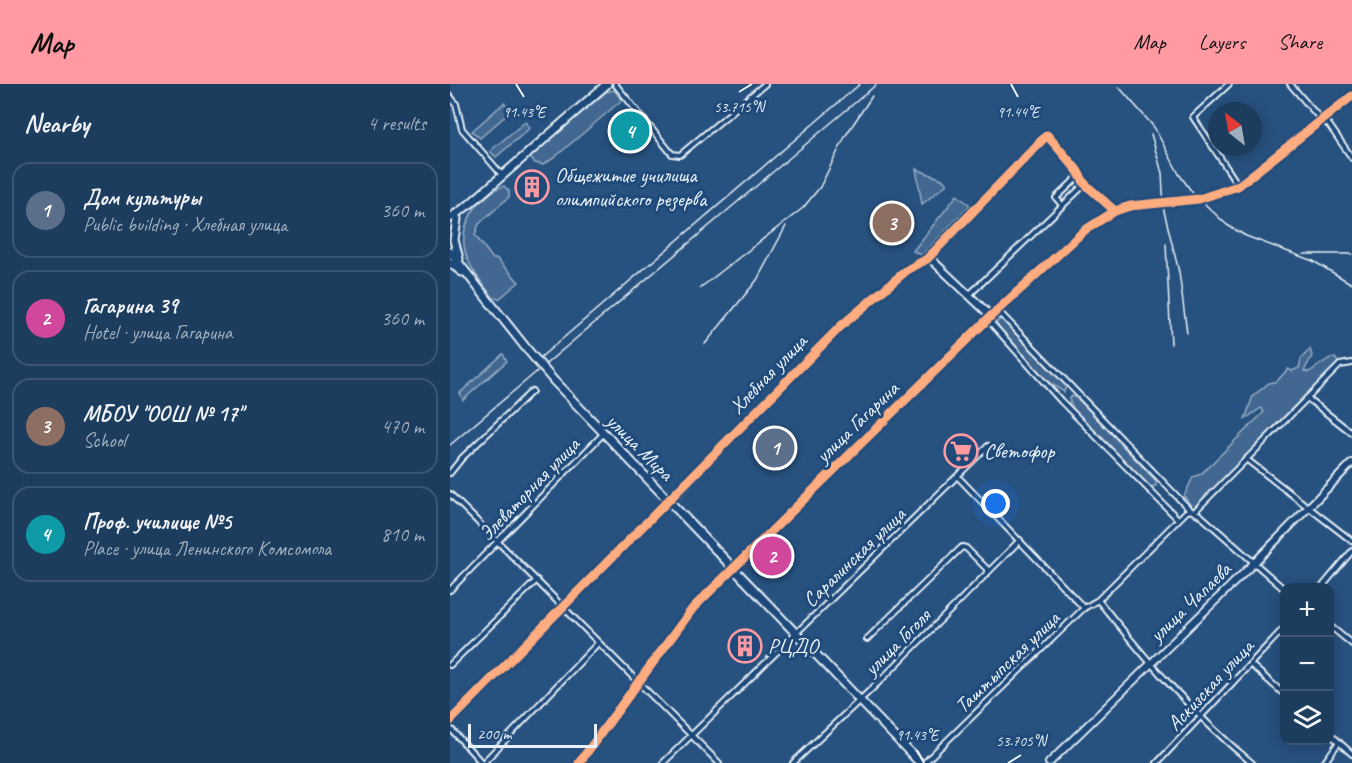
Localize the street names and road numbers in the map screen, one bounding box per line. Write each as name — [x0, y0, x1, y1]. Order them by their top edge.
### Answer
street label: Хлебная улица — [724, 327, 814, 419]
street label: улица Гагарина — [808, 374, 906, 470]
street label: улица Мира — [600, 407, 680, 487]
street label: Элеваторная улица — [473, 431, 586, 546]
street label: Саралинская улица — [797, 500, 912, 612]
street label: улица Чапаева — [1142, 555, 1238, 649]
street label: улица Гоголя — [857, 602, 937, 682]
street label: Таштыпская улица — [949, 604, 1066, 719]
street label: Аскизская улица — [1161, 632, 1261, 736]

